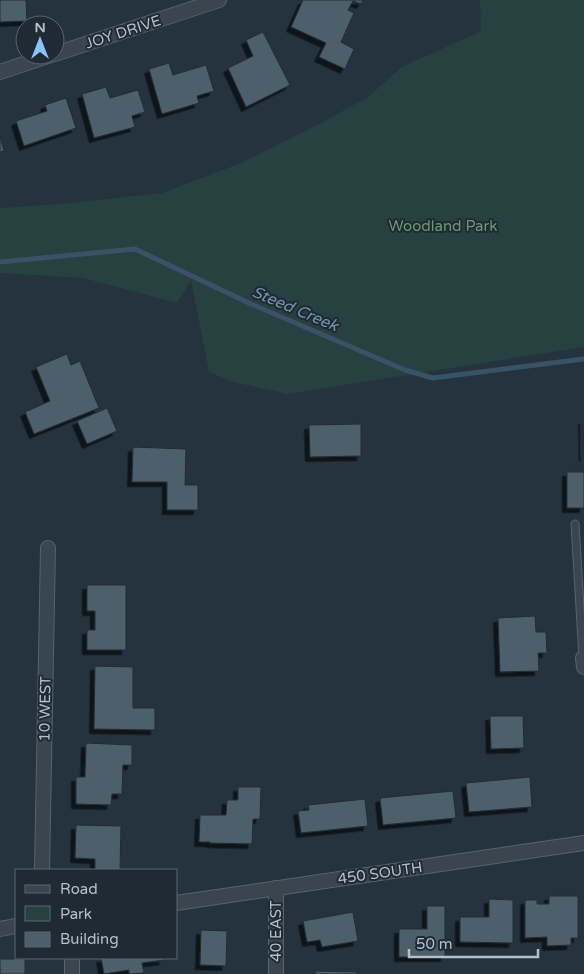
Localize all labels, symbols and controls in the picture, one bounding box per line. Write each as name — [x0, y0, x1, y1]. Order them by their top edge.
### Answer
street label: JOY DRIVE — [83, 11, 163, 53]
north arrow — [15, 15, 65, 65]
text: N — [34, 19, 46, 36]
park label: Woodland Park — [389, 217, 497, 235]
water label: Steed Creek — [249, 282, 342, 337]
street label: 10 WEST — [35, 676, 55, 742]
street label: 450 SOUTH — [336, 858, 424, 888]
legend — [15, 869, 178, 959]
text: Road — [60, 880, 98, 898]
street label: 40 EAST — [267, 900, 285, 962]
text: Park — [60, 905, 92, 923]
scale bar — [409, 926, 538, 958]
text: Building — [60, 930, 119, 948]
text: 50 m — [416, 935, 453, 953]

